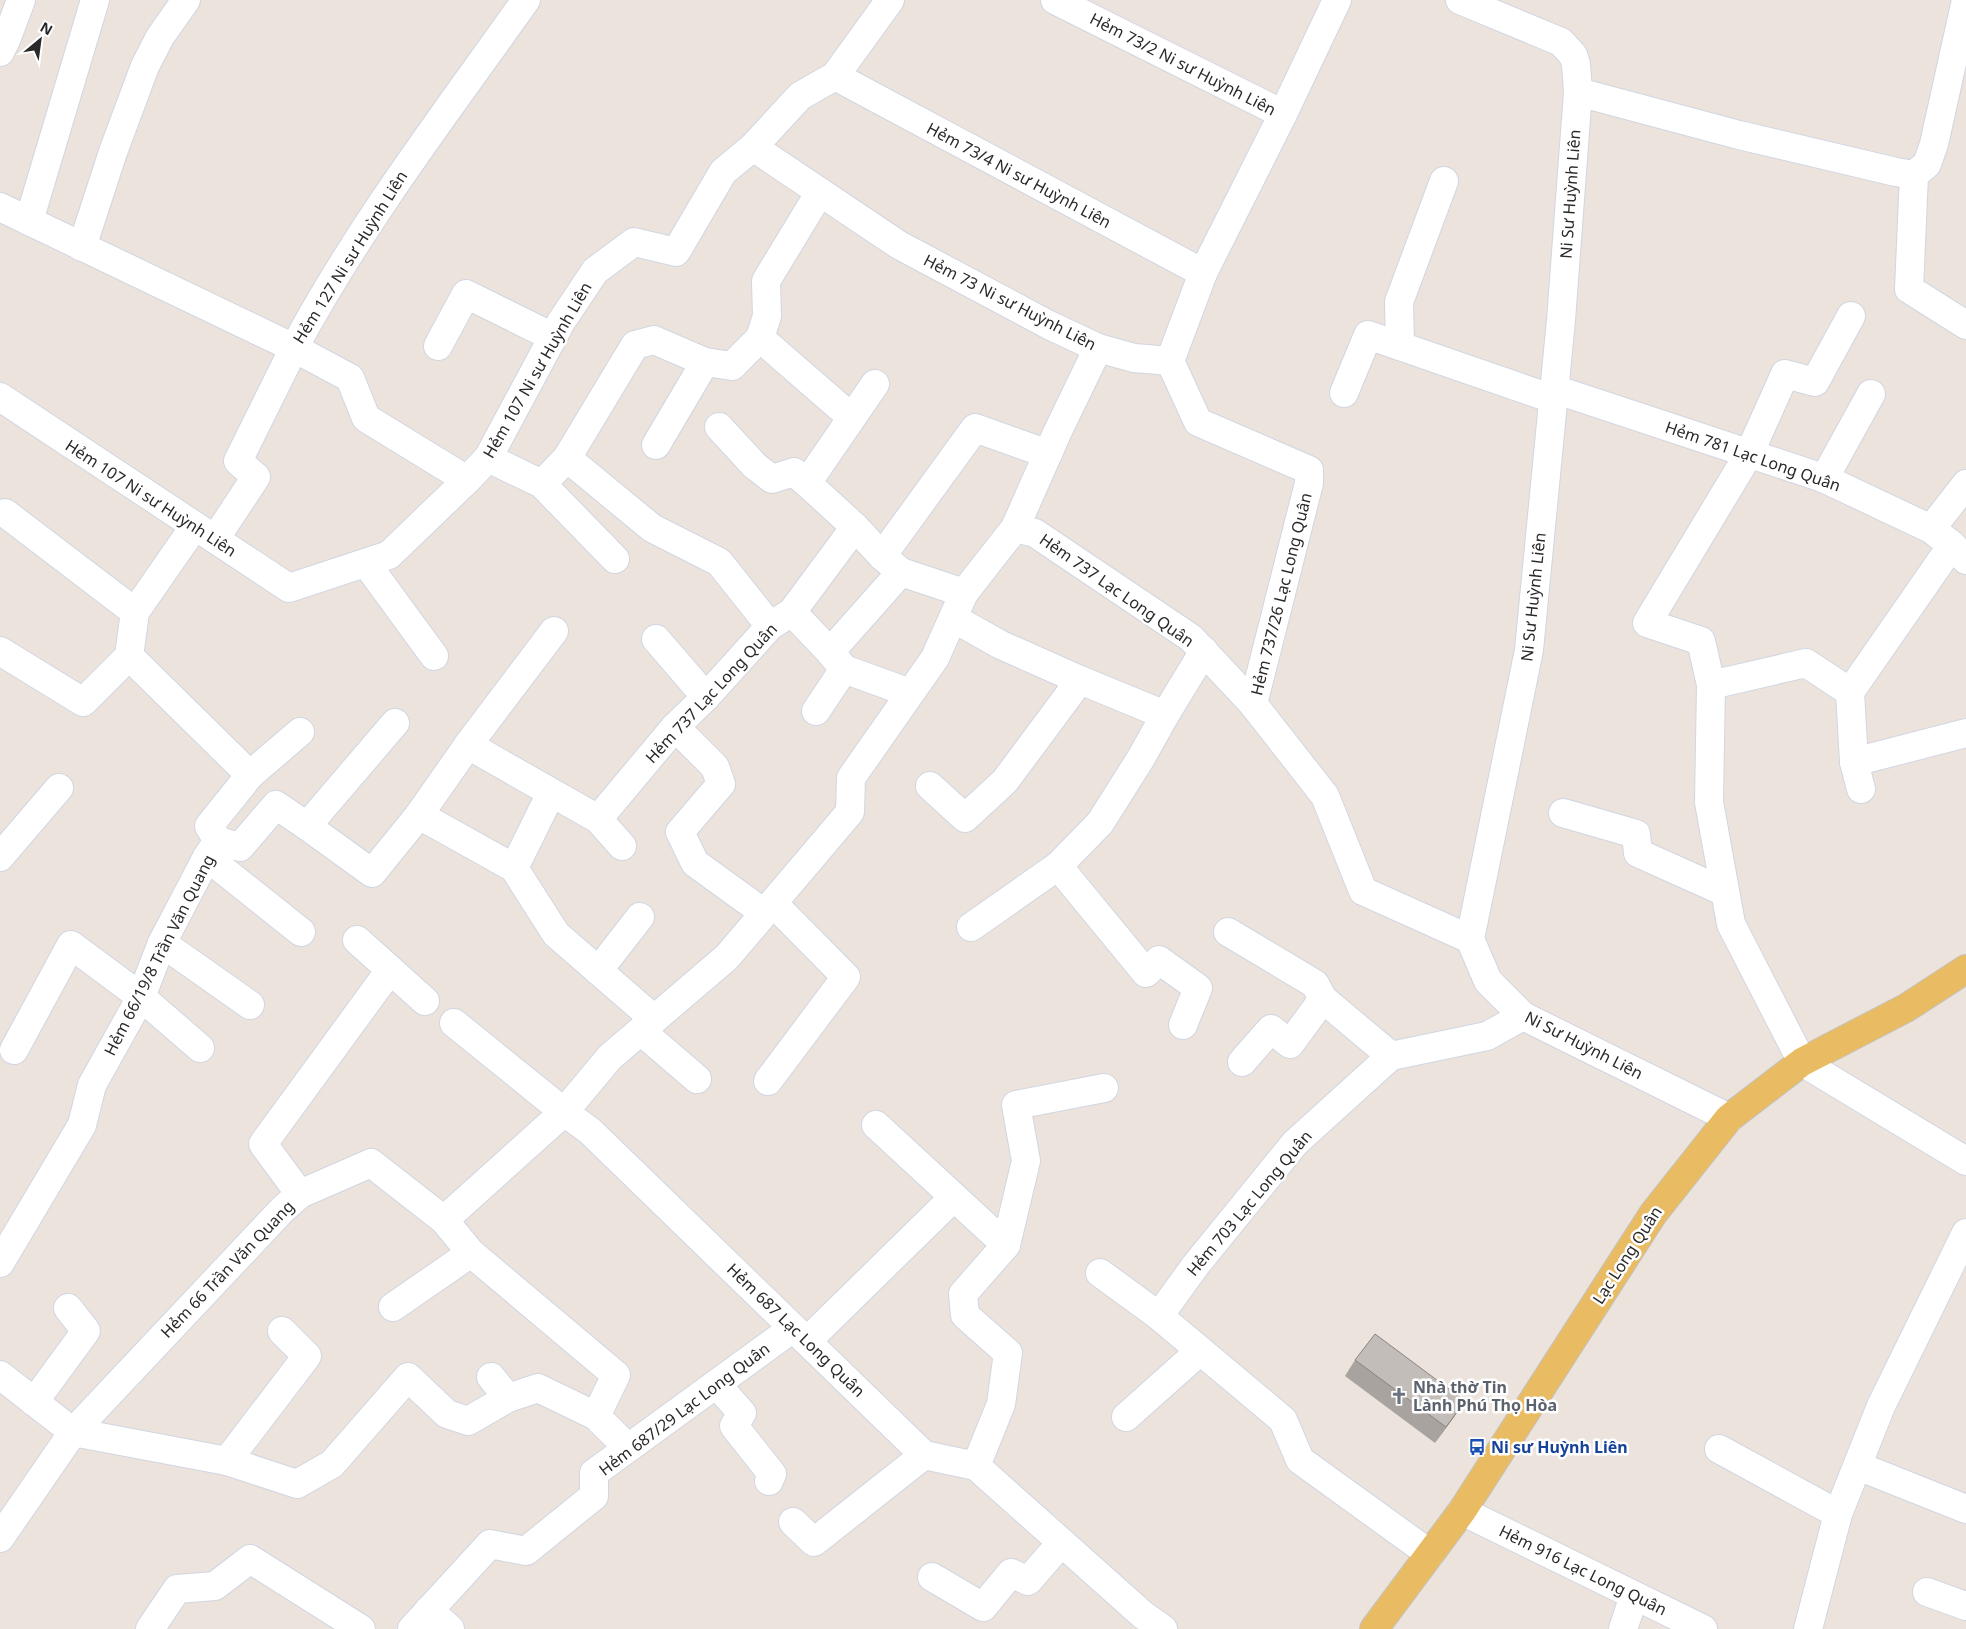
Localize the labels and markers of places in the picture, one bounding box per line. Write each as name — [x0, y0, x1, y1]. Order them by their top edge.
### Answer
place label: Nhà thờ Tin Lành Phú Thọ Hòa — [1413, 1376, 1557, 1416]
church icon: Nhà thờ Tin Lành Phú Thọ Hòa — [1389, 1386, 1409, 1406]
place label: Ni sư Huỳnh Liên — [1491, 1436, 1628, 1458]
bus stop icon: Ni sư Huỳnh Liên — [1467, 1437, 1487, 1457]

